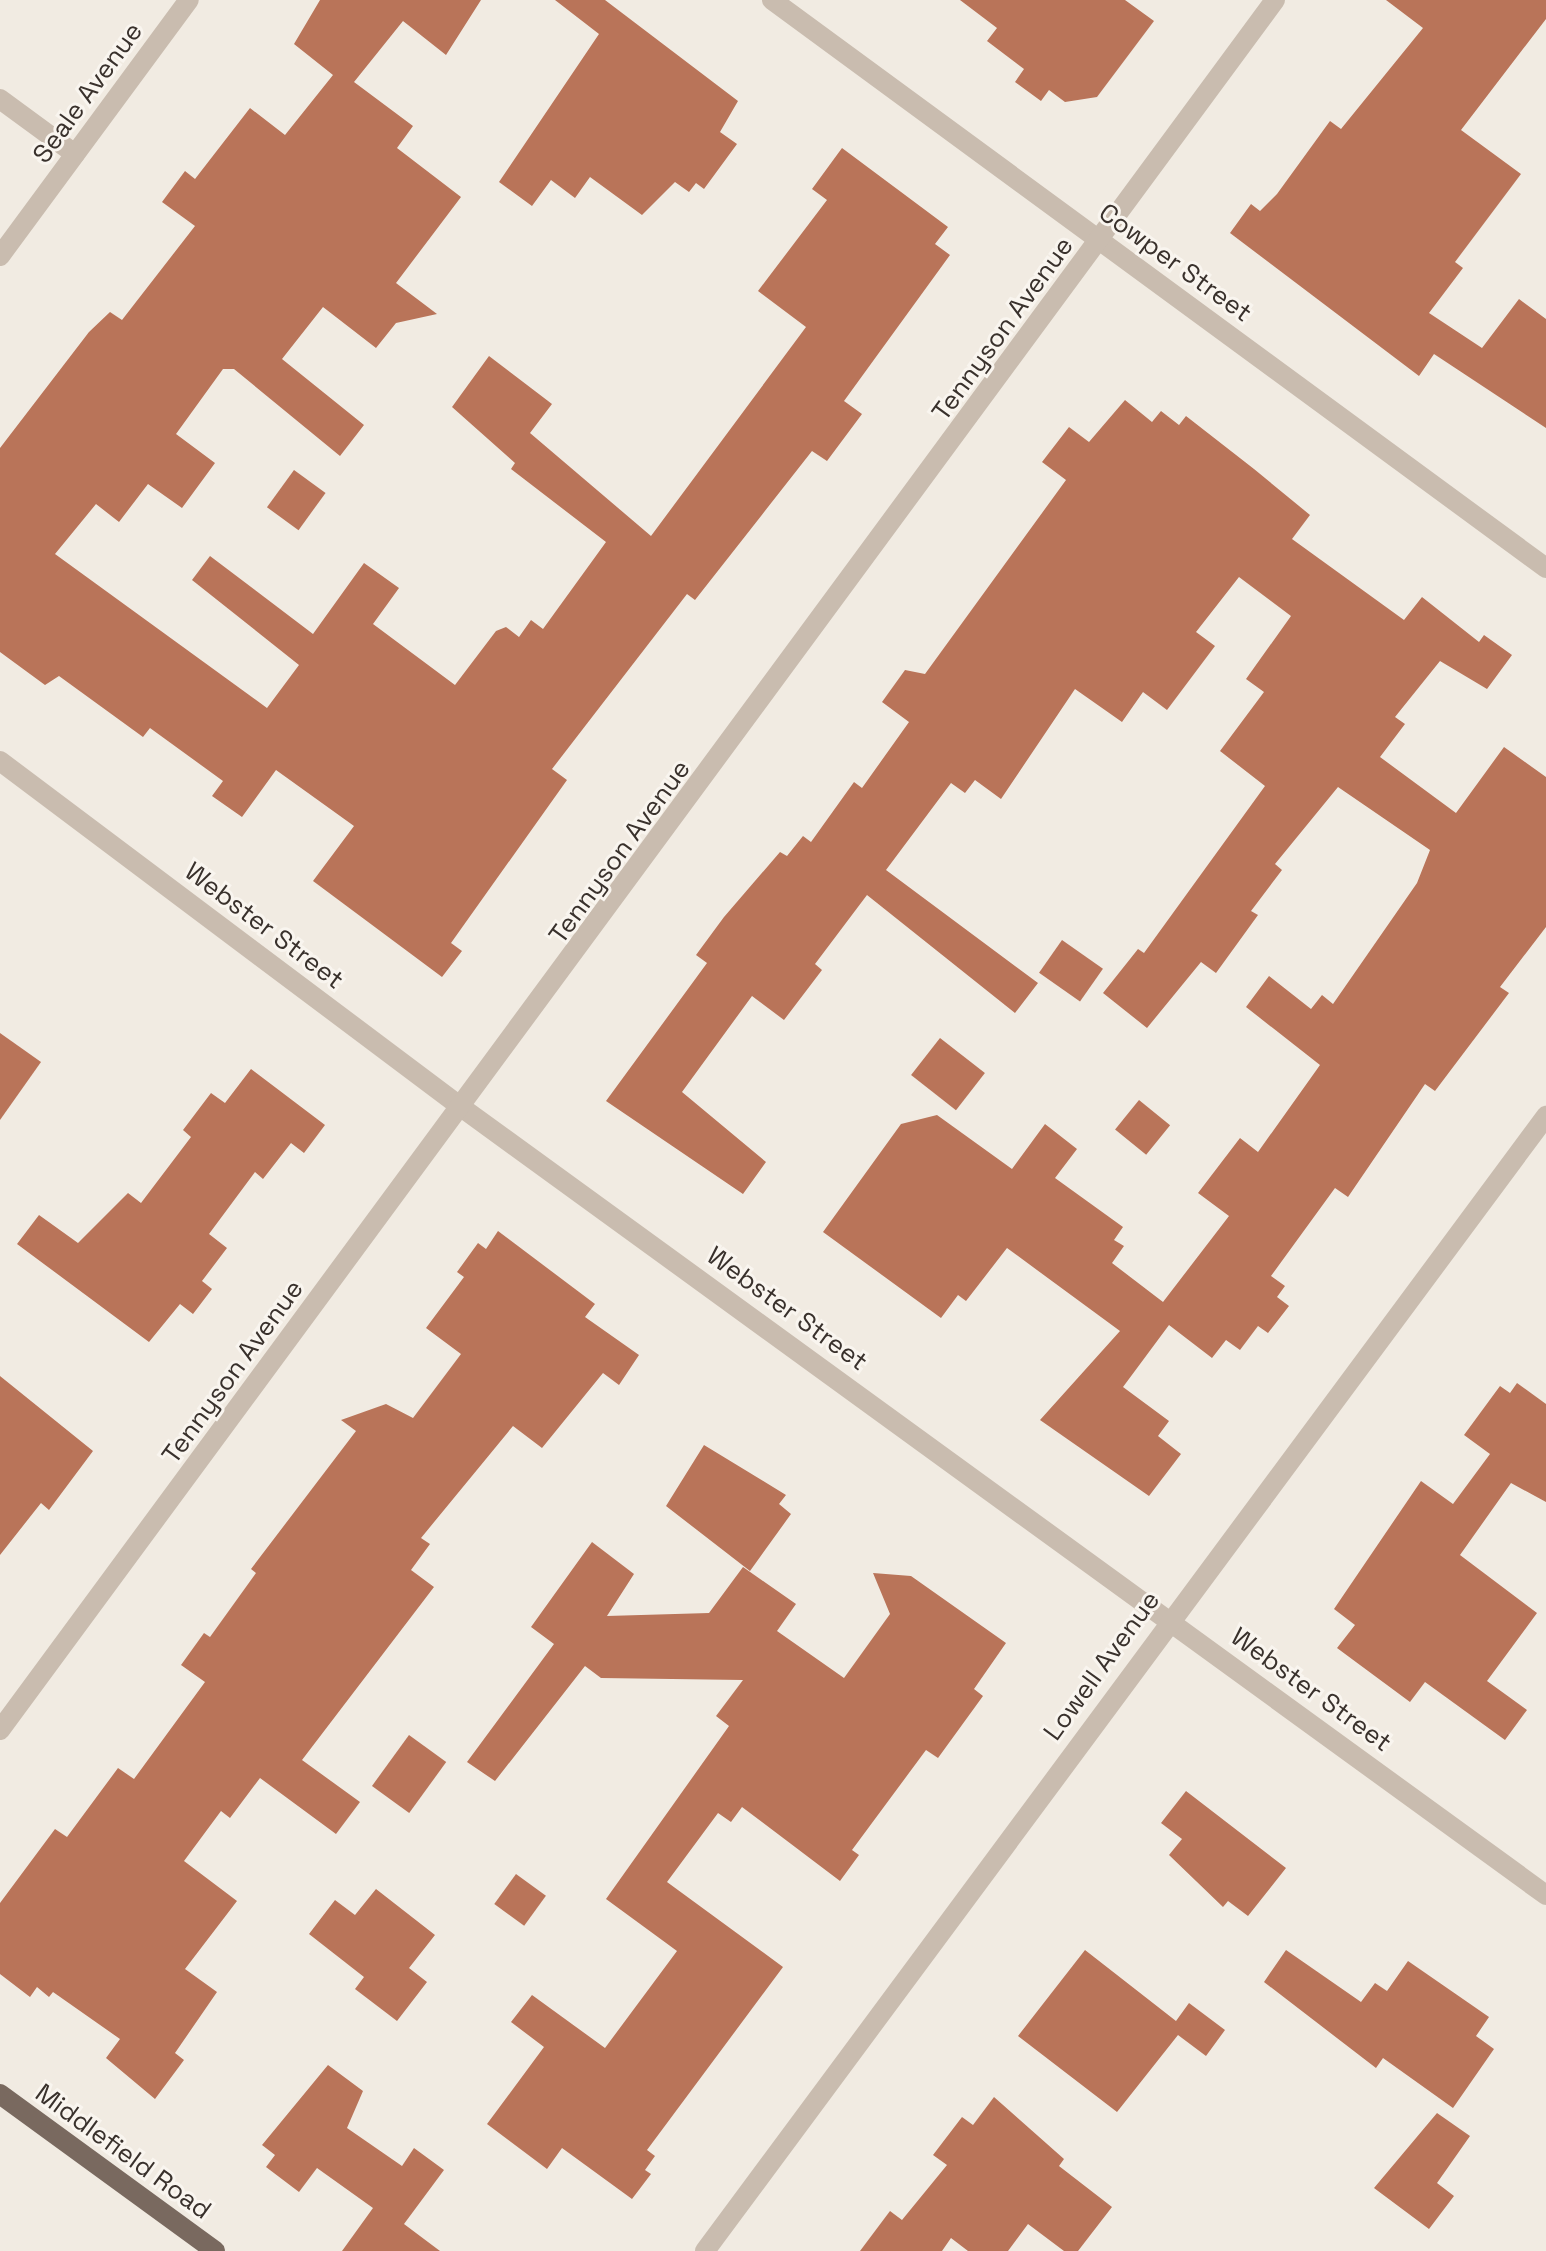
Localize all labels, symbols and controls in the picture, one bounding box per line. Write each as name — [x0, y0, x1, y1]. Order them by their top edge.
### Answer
street label: Seale Avenue — [26, 16, 150, 170]
street label: Cowper Street — [1092, 197, 1258, 329]
street label: Tennyson Avenue — [926, 231, 1080, 427]
street label: Tennyson Avenue — [543, 754, 697, 950]
street label: Webster Street — [178, 856, 350, 996]
street label: Webster Street — [701, 1240, 873, 1378]
street label: Tennyson Avenue — [156, 1274, 310, 1470]
street label: Lowell Avenue — [1037, 1585, 1167, 1747]
street label: Webster Street — [1225, 1621, 1397, 1759]
street label: Middlefield Road — [29, 2078, 217, 2226]

